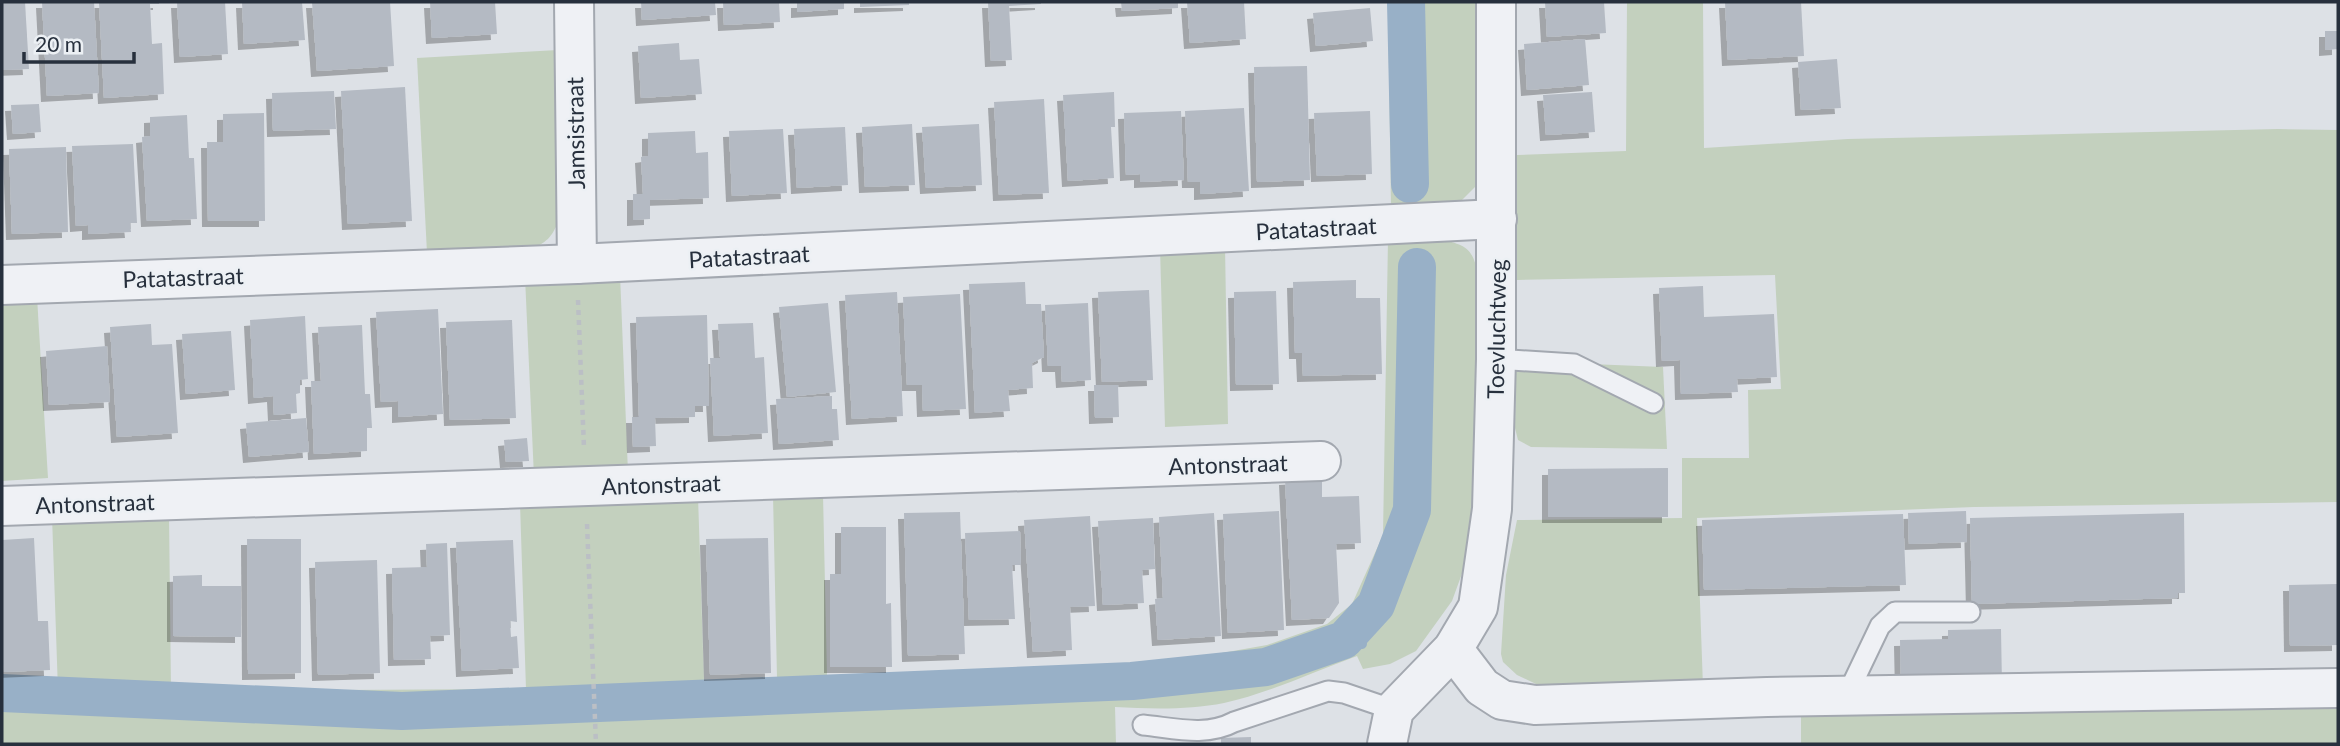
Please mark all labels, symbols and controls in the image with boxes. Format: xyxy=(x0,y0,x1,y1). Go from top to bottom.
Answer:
scale bar xyxy=(24,21,135,65)
text: 20 m xyxy=(35,31,82,56)
street label: Jamsistraat xyxy=(560,76,590,189)
street label: Patatastraat xyxy=(1255,211,1378,245)
street label: Patatastraat xyxy=(688,239,811,273)
street label: Toevluchtweg xyxy=(1481,259,1511,399)
street label: Patatastraat xyxy=(122,261,245,293)
street label: Antonstraat xyxy=(1168,448,1289,480)
street label: Antonstraat xyxy=(601,468,722,500)
street label: Antonstraat xyxy=(35,487,156,519)

